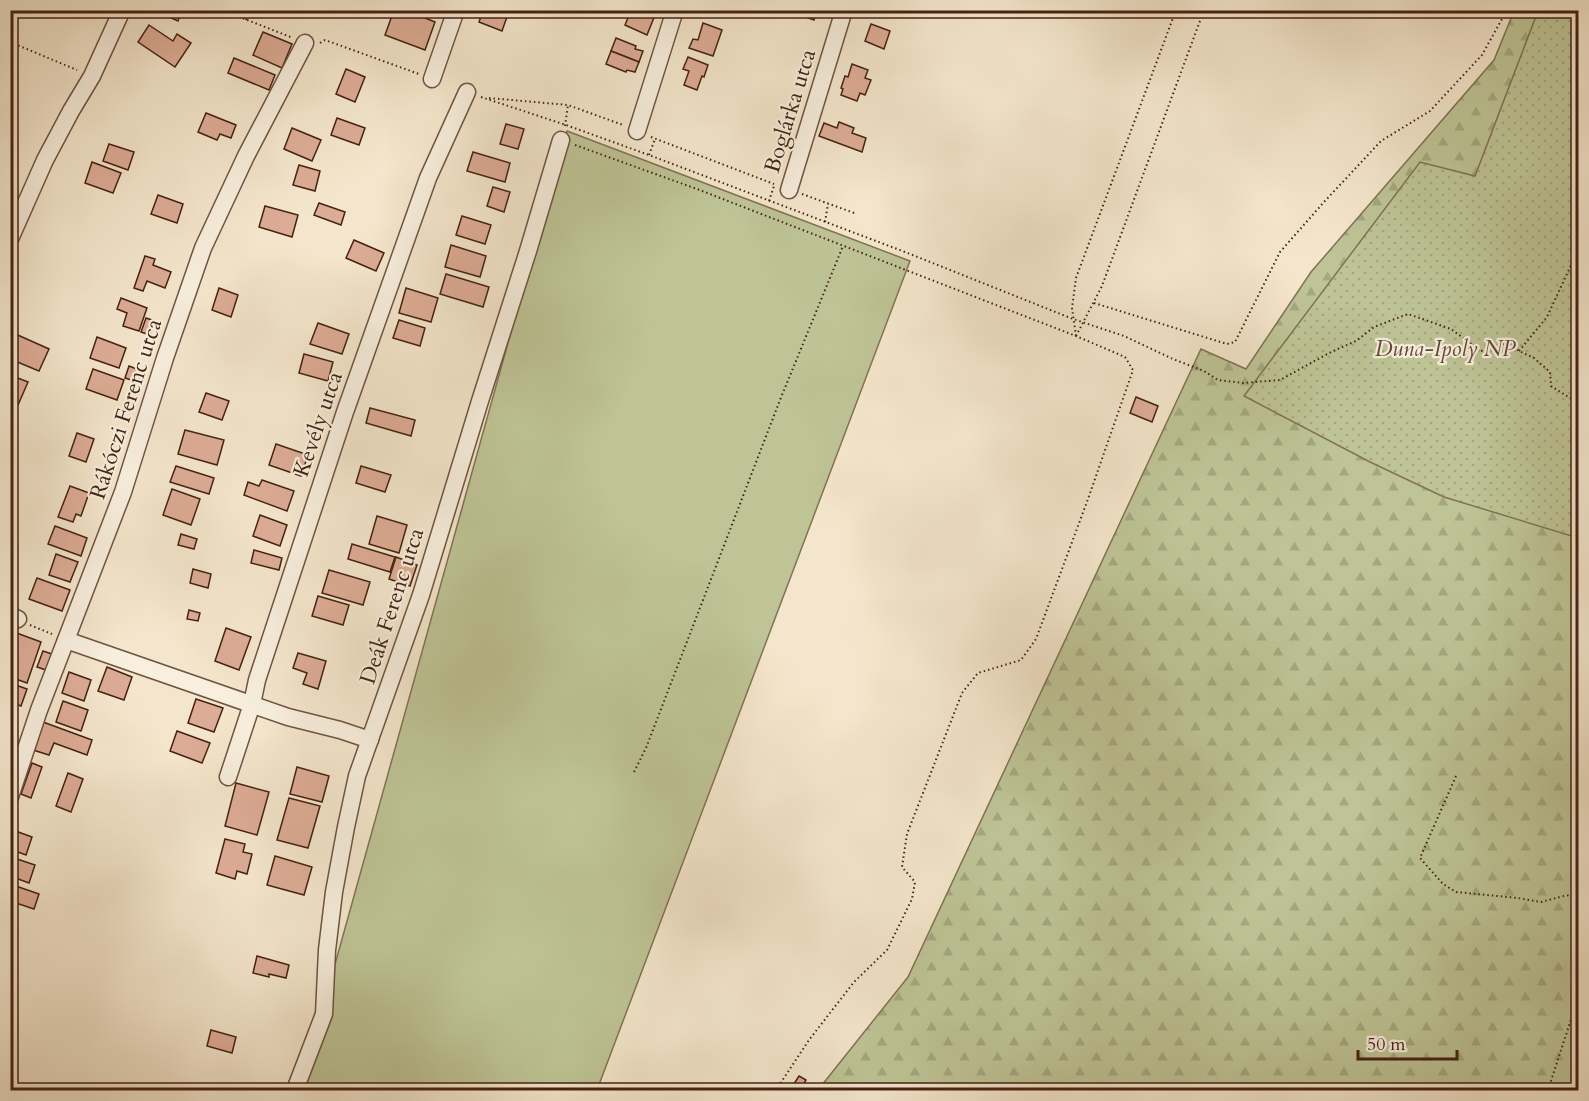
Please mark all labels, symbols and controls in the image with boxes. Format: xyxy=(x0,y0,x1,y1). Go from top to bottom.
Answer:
street label: Boglárka utca xyxy=(757,45,823,177)
street label: Rákóczi Ferenc utca xyxy=(83,315,169,503)
park label: Duna-Ipoly NP xyxy=(1375,334,1516,364)
street label: Kevély utca xyxy=(286,367,350,481)
street label: Deák Ferenc utca xyxy=(353,524,432,688)
scale bar xyxy=(1358,1023,1457,1061)
text: 50 m xyxy=(1367,1032,1406,1057)

